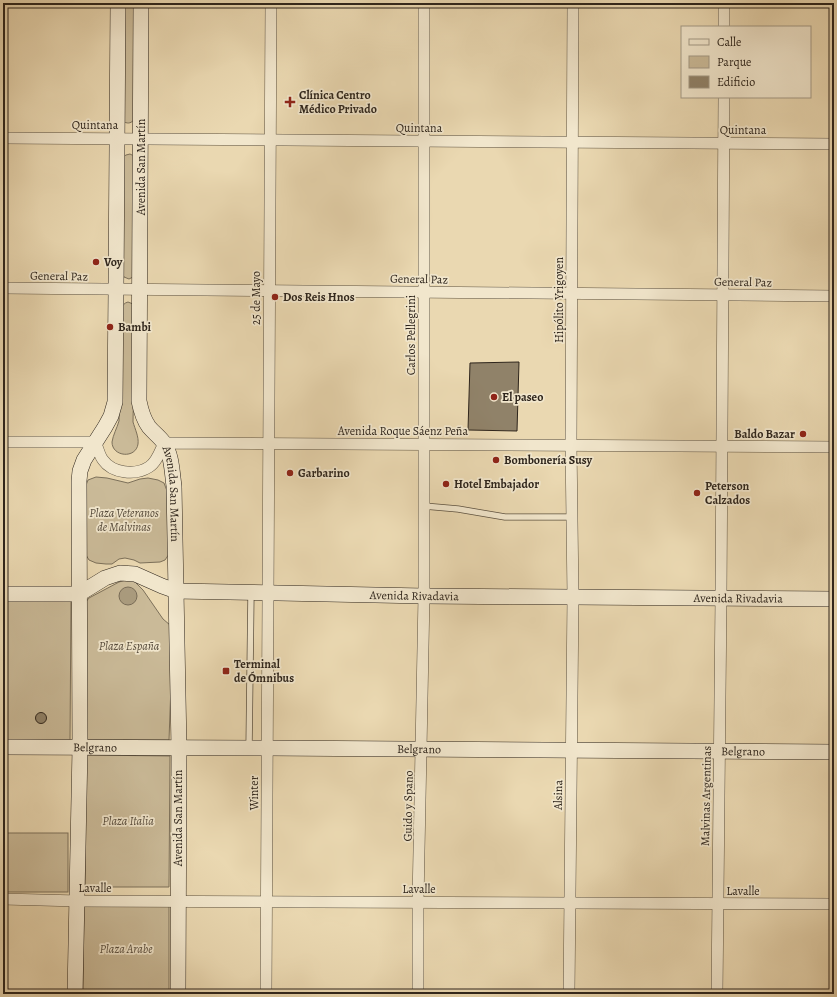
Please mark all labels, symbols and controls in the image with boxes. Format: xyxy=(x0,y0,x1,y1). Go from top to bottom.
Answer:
legend xyxy=(681,26,811,98)
text: Calle xyxy=(717,34,741,50)
text: Parque xyxy=(717,54,752,70)
text: Edificio xyxy=(717,74,755,90)
place label: Clínica Centro Médico Privado xyxy=(299,87,377,117)
marker: Clínica Centro Médico Privado xyxy=(284,96,296,108)
street label: Quintana xyxy=(72,117,119,133)
street label: Avenida San Martín xyxy=(133,118,149,216)
street label: Quintana xyxy=(396,120,443,136)
street label: Quintana xyxy=(720,122,767,138)
place label: Voy xyxy=(103,254,123,270)
marker: Voy xyxy=(91,257,101,267)
street label: Hipólito Yrigoyen xyxy=(551,257,567,343)
street label: General Paz xyxy=(30,267,88,285)
street label: General Paz xyxy=(390,270,448,288)
street label: 25 de Mayo xyxy=(248,271,264,325)
street label: General Paz xyxy=(714,273,772,291)
place label: Dos Reis Hnos xyxy=(283,289,355,305)
marker: Dos Reis Hnos xyxy=(270,292,280,302)
street label: Carlos Pellegrini xyxy=(403,295,419,375)
place label: Bambi xyxy=(118,319,152,335)
marker: Bambi xyxy=(105,322,115,332)
place label: El paseo xyxy=(502,389,543,405)
marker: El paseo xyxy=(489,392,499,402)
street label: Avenida Roque Sáenz Peña xyxy=(337,423,469,439)
place label: Baldo Bazar xyxy=(734,426,795,442)
marker: Baldo Bazar xyxy=(798,429,808,439)
street label: Avenida San Martín xyxy=(158,442,183,542)
place label: Bombonería Susy xyxy=(504,452,593,468)
marker: Bombonería Susy xyxy=(491,455,501,465)
place label: Garbarino xyxy=(298,465,350,481)
marker: Garbarino xyxy=(285,468,295,478)
place label: Hotel Embajador xyxy=(454,476,539,492)
place label: Peterson Calzados xyxy=(705,478,750,508)
marker: Hotel Embajador xyxy=(441,479,451,489)
marker: Peterson Calzados xyxy=(692,488,702,498)
park label: Plaza Veteranos de Malvinas xyxy=(89,505,159,535)
street label: Avenida Rivadavia xyxy=(368,587,459,604)
street label: Avenida Rivadavia xyxy=(692,590,783,607)
park label: Plaza España xyxy=(99,638,160,654)
place label: Terminal de Ómnibus xyxy=(234,656,294,686)
marker: Terminal de Ómnibus xyxy=(221,666,231,676)
street label: Belgrano xyxy=(73,739,117,755)
street label: Belgrano xyxy=(397,741,441,757)
street label: Belgrano xyxy=(721,743,765,760)
street label: Malvinas Argentinas xyxy=(697,746,715,846)
street label: Avenida San Martín xyxy=(170,769,186,867)
street label: Guido y Spano xyxy=(399,770,417,842)
street label: Winter xyxy=(246,775,262,811)
street label: Alsina xyxy=(550,779,566,811)
park label: Plaza Italia xyxy=(102,813,154,829)
street label: Lavalle xyxy=(78,880,112,896)
street label: Lavalle xyxy=(402,881,436,897)
street label: Lavalle xyxy=(726,883,760,899)
park label: Plaza Arabe xyxy=(100,941,153,957)

